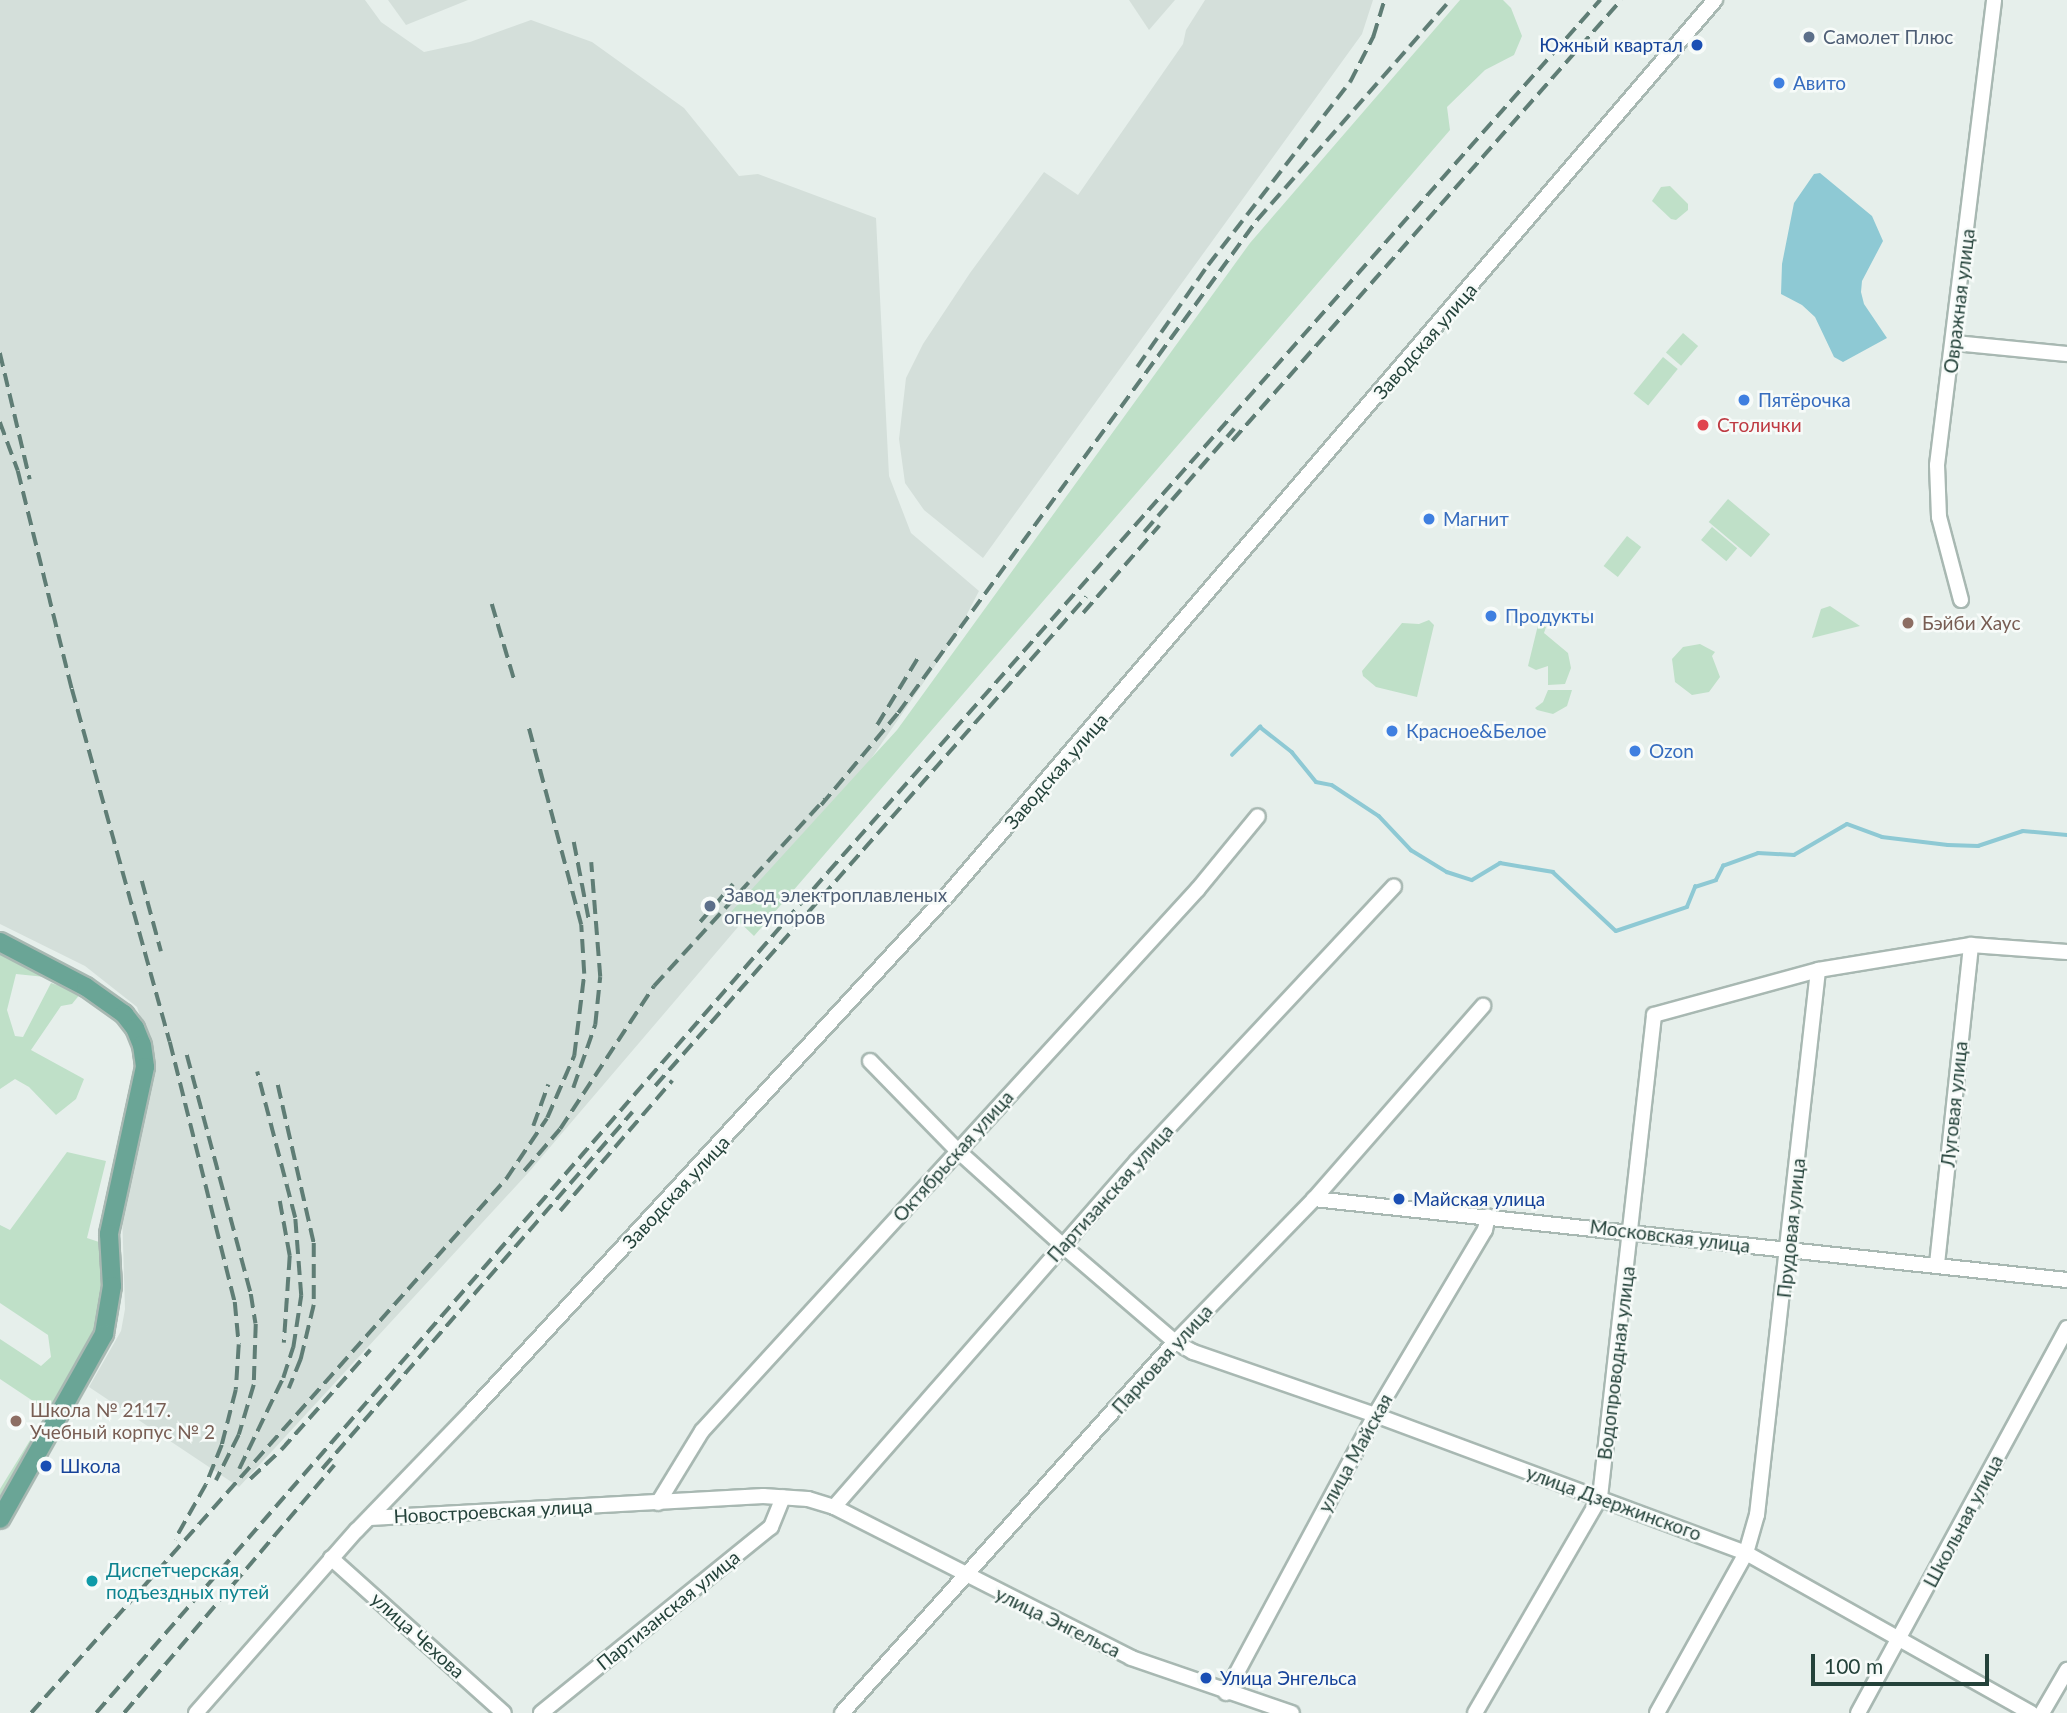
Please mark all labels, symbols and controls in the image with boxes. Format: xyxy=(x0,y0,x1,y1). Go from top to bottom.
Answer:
place label: Самолет Плюс xyxy=(1823,26,1953,48)
marker: Самолет Плюс xyxy=(1801,29,1817,45)
place label: Южный квартал xyxy=(1539,34,1683,56)
marker: Южный квартал xyxy=(1689,37,1705,53)
place label: Авито xyxy=(1793,72,1846,94)
marker: Авито xyxy=(1771,75,1787,91)
street label: Овражная улица xyxy=(1939,227,1979,375)
street label: Заводская улица xyxy=(1368,278,1482,404)
place label: Пятёрочка xyxy=(1758,389,1851,411)
marker: Пятёрочка xyxy=(1736,392,1752,408)
place label: Столички xyxy=(1717,414,1802,436)
marker: Столички xyxy=(1695,417,1711,433)
place label: Магнит xyxy=(1443,508,1509,530)
marker: Магнит xyxy=(1421,511,1437,527)
place label: Продукты xyxy=(1505,605,1594,627)
marker: Продукты xyxy=(1483,608,1499,624)
place label: Бэйби Хаус xyxy=(1922,612,2020,634)
marker: Бэйби Хаус xyxy=(1900,615,1916,631)
street label: Заводская улица xyxy=(999,708,1113,834)
place label: Красное&Белое xyxy=(1406,720,1546,742)
marker: Красное&Белое xyxy=(1384,723,1400,739)
place label: Ozon xyxy=(1649,740,1694,762)
marker: Ozon xyxy=(1627,743,1643,759)
place label: Завод электроплавленых огнеупоров xyxy=(724,884,947,928)
marker: Завод электроплавленых огнеупоров xyxy=(702,898,718,914)
street label: Луговая улица xyxy=(1936,1040,1972,1168)
street label: Октябрьская улица xyxy=(888,1086,1018,1226)
street label: Партизанская улица xyxy=(1042,1120,1178,1266)
street label: Заводская улица xyxy=(618,1131,734,1253)
street label: Прудовая улица xyxy=(1772,1157,1810,1299)
place label: Майская улица xyxy=(1413,1188,1545,1210)
marker: Майская улица xyxy=(1391,1191,1407,1207)
street label: Московская улица xyxy=(1589,1215,1751,1257)
street label: Водопроводная улица xyxy=(1593,1265,1639,1461)
street label: Парковая улица xyxy=(1107,1300,1217,1418)
street label: улица Майская xyxy=(1313,1390,1397,1516)
place label: Школа № 2117. Учебный корпус № 2 xyxy=(30,1399,215,1443)
marker: Школа № 2117. Учебный корпус № 2 xyxy=(8,1413,24,1429)
street label: Школьная улица xyxy=(1918,1451,2008,1591)
place label: Школа xyxy=(60,1455,121,1477)
marker: Школа xyxy=(38,1458,54,1474)
street label: улица Дзержинского xyxy=(1523,1461,1705,1545)
street label: Новостроевская улица xyxy=(393,1494,593,1528)
street label: Партизанская улица xyxy=(592,1545,744,1675)
place label: Диспетчерская подъездных путей xyxy=(106,1559,269,1603)
marker: Диспетчерская подъездных путей xyxy=(84,1573,100,1589)
street label: улица Энгельса xyxy=(992,1582,1124,1662)
street label: улица Чехова xyxy=(367,1587,469,1683)
scale bar xyxy=(1815,1640,1994,1684)
text: 100 m xyxy=(1824,1653,1883,1678)
place label: Улица Энгельса xyxy=(1220,1667,1357,1689)
marker: Улица Энгельса xyxy=(1198,1670,1214,1686)

